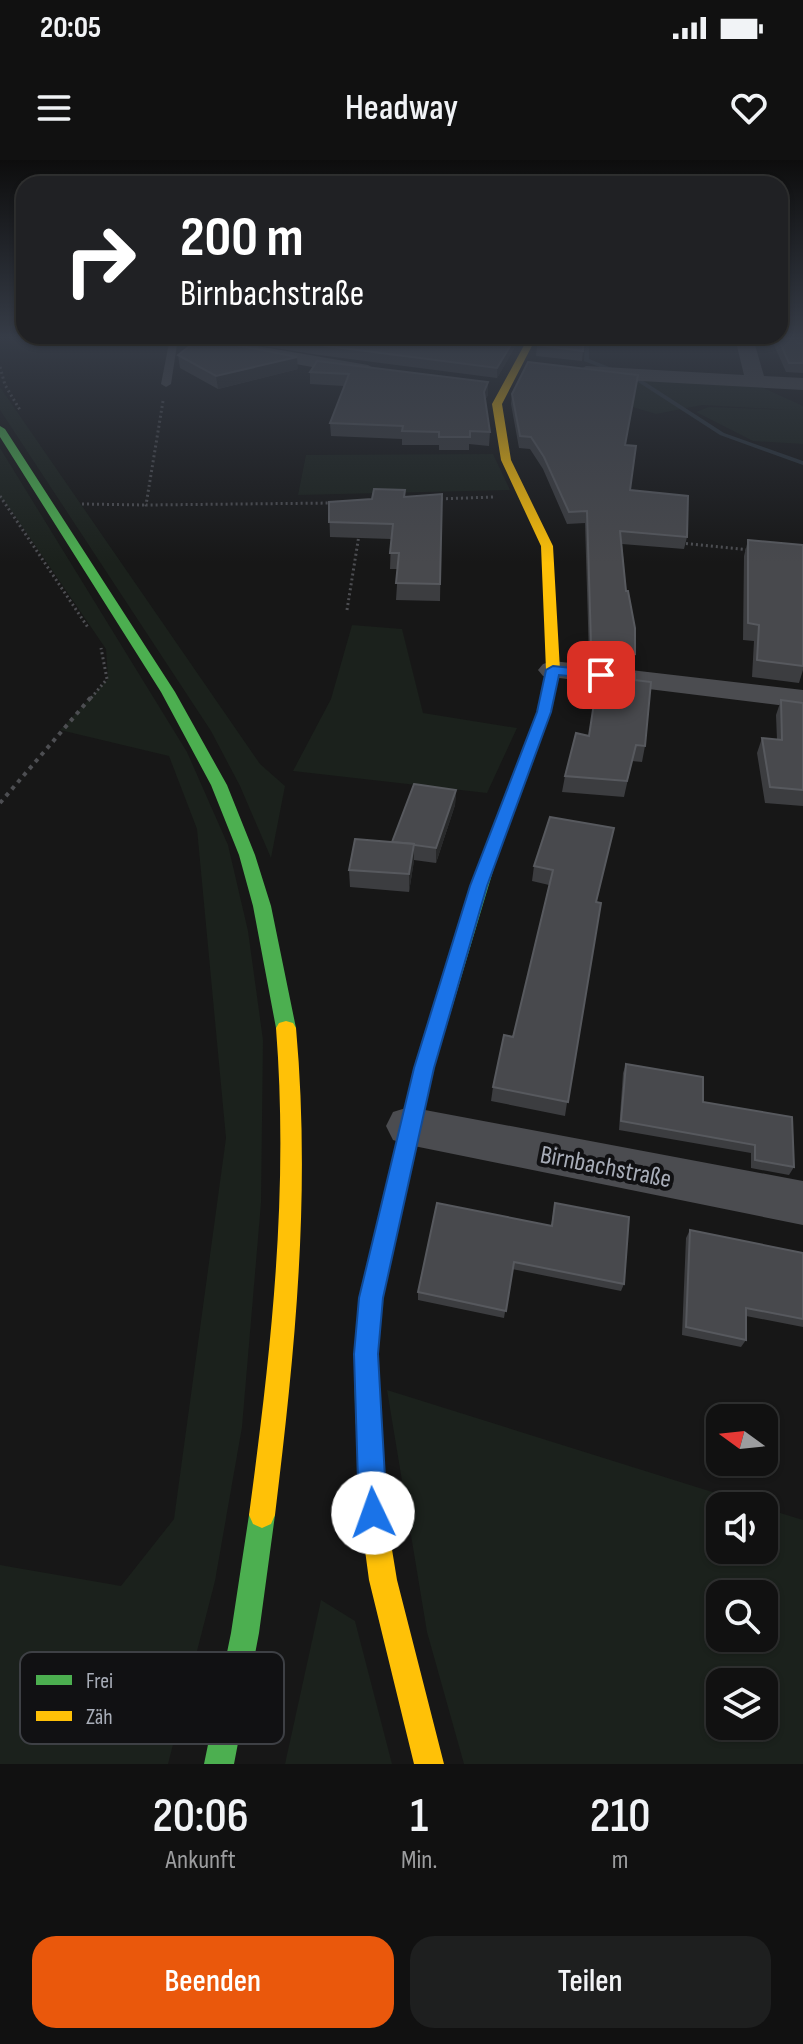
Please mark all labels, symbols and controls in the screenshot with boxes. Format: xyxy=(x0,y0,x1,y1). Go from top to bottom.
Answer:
text: 20:05 xyxy=(40,10,101,46)
icon: menu xyxy=(32,86,76,130)
icon: heart xyxy=(727,86,771,130)
text: Headway xyxy=(345,87,458,130)
text: 200 m xyxy=(180,205,304,272)
icon: right xyxy=(48,208,152,312)
text: Birnbachstraße xyxy=(180,273,364,316)
pin xyxy=(567,641,635,709)
icon: arrive xyxy=(579,653,623,697)
street label: Birnbachstraße xyxy=(537,1140,674,1195)
north arrow xyxy=(706,1404,778,1476)
map controls xyxy=(706,1404,778,1740)
position arrow xyxy=(331,1471,415,1555)
button: sound xyxy=(706,1492,778,1564)
button: search xyxy=(706,1580,778,1652)
legend xyxy=(20,1652,284,1744)
text: Frei xyxy=(86,1668,113,1695)
button: layers xyxy=(706,1668,778,1740)
text: Zäh xyxy=(86,1704,113,1731)
text: 20:06 xyxy=(152,1788,249,1845)
text: 1 xyxy=(410,1788,428,1845)
text: 210 xyxy=(590,1788,651,1845)
text: Ankunft xyxy=(165,1845,236,1876)
text: Min. xyxy=(401,1845,437,1876)
text: m xyxy=(612,1845,629,1876)
button: Beenden xyxy=(32,1936,394,2028)
button: Teilen xyxy=(410,1936,771,2028)

